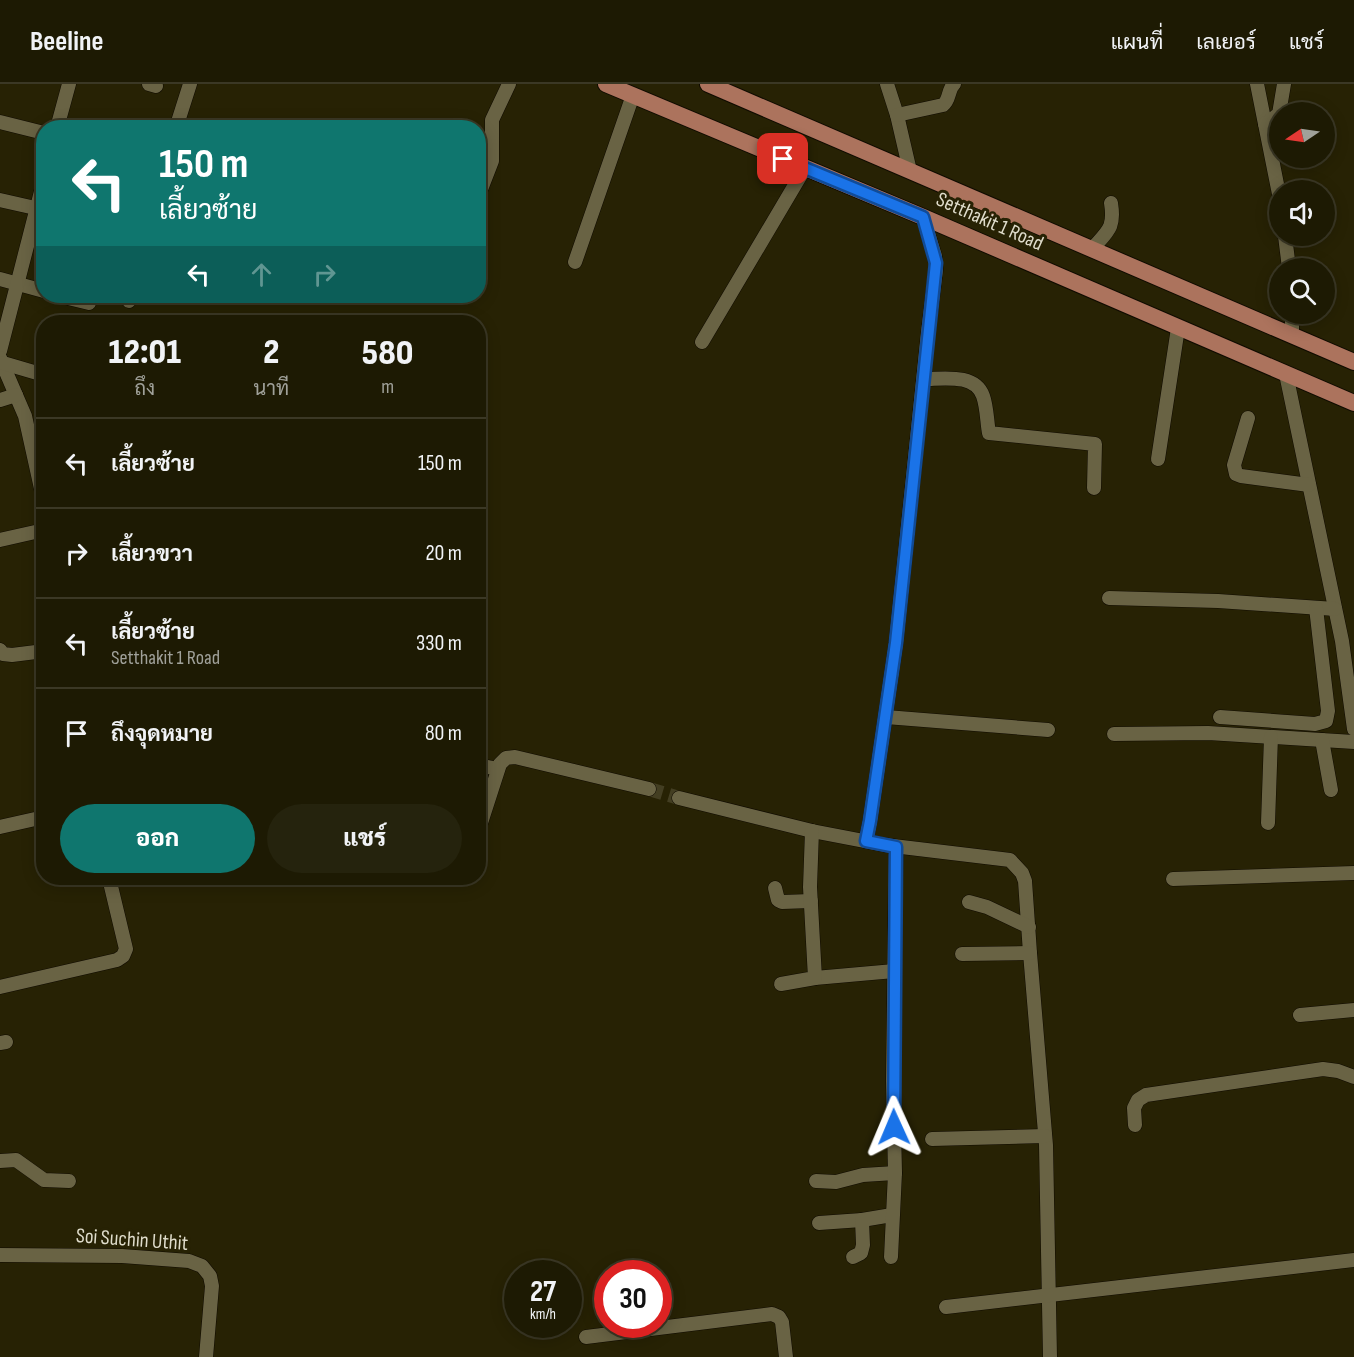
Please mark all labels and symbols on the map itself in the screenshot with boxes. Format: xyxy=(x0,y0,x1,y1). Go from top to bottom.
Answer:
north arrow xyxy=(1269,102,1335,168)
pin xyxy=(757,133,808,184)
street label: Setthakit 1 Road xyxy=(932,187,1047,256)
position arrow xyxy=(862,1095,926,1159)
street label: Soi Suchin Uthit xyxy=(75,1223,189,1256)
speed limit sign: 30 xyxy=(594,1260,672,1338)

